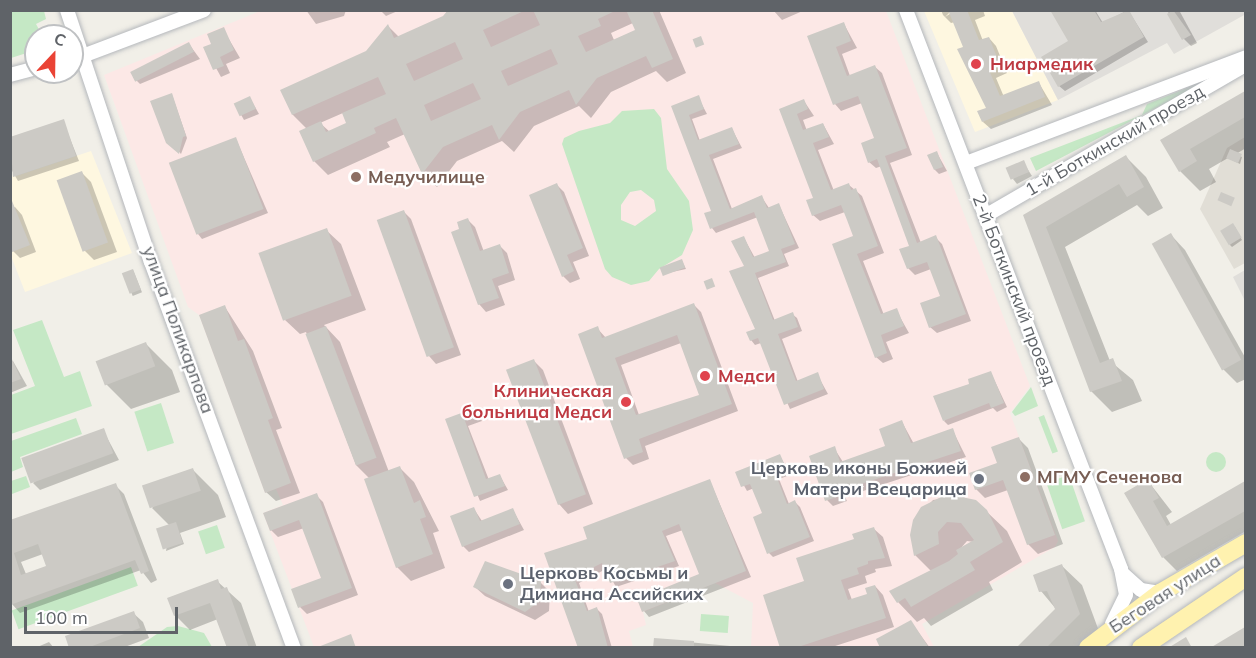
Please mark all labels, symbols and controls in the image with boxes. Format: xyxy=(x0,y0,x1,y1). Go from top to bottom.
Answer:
north arrow xyxy=(24,24,84,84)
text: С xyxy=(51,28,69,50)
place label: Ниармедик xyxy=(990,53,1093,75)
marker: Ниармедик xyxy=(967,55,985,73)
street label: 1-й Боткинский проезд xyxy=(1022,81,1208,201)
place label: Медучилище xyxy=(368,166,485,188)
marker: Медучилище xyxy=(349,170,363,184)
street label: 2-й Боткинский проезд xyxy=(968,191,1060,389)
street label: улица Поликарпова xyxy=(138,243,218,417)
place label: Медси xyxy=(718,365,776,387)
marker: Медси xyxy=(696,367,714,385)
place label: Клиническая больница Медси xyxy=(462,381,612,424)
marker: Клиническая больница Медси xyxy=(617,393,635,411)
place label: Церковь иконы Божией Матери Всецарица xyxy=(751,458,967,500)
place label: МГМУ Сеченова xyxy=(1037,466,1183,488)
marker: МГМУ Сеченова xyxy=(1018,470,1032,484)
marker: Церковь иконы Божией Матери Всецарица xyxy=(972,472,986,486)
street label: Беговая улица xyxy=(1105,550,1225,638)
place label: Церковь Косьмы и Димиана Ассийских xyxy=(520,563,703,606)
marker: Церковь Косьмы и Димиана Ассийских xyxy=(501,577,515,591)
scale bar xyxy=(27,595,182,633)
text: 100 m xyxy=(35,606,88,629)

